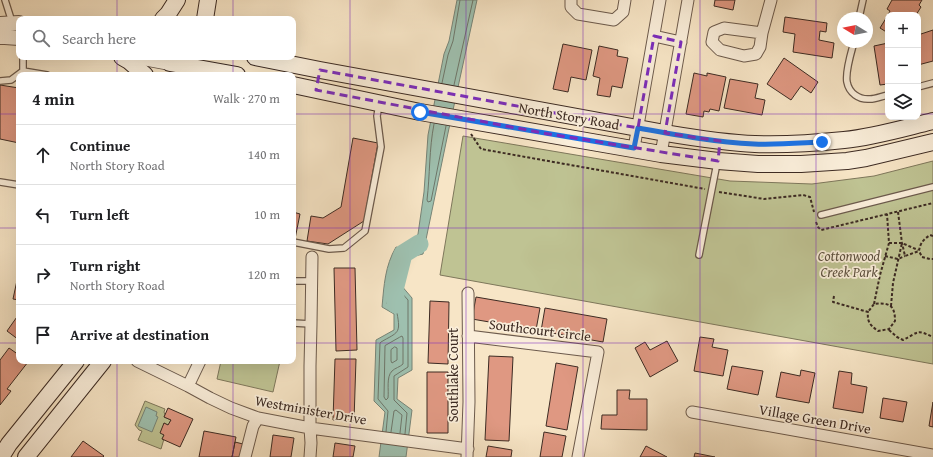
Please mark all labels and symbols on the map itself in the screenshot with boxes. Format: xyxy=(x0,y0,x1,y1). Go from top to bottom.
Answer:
north arrow xyxy=(837,12,873,48)
street label: North Story Road xyxy=(517,97,621,135)
route start xyxy=(411,103,429,121)
route end xyxy=(813,133,831,151)
park label: Cottonwood Creek Park xyxy=(818,246,881,282)
street label: Southcourt Circle xyxy=(488,314,593,346)
street label: Southlake Court xyxy=(443,328,463,422)
street label: Westminister Drive xyxy=(254,390,369,430)
street label: Village Green Drive xyxy=(757,399,873,439)

